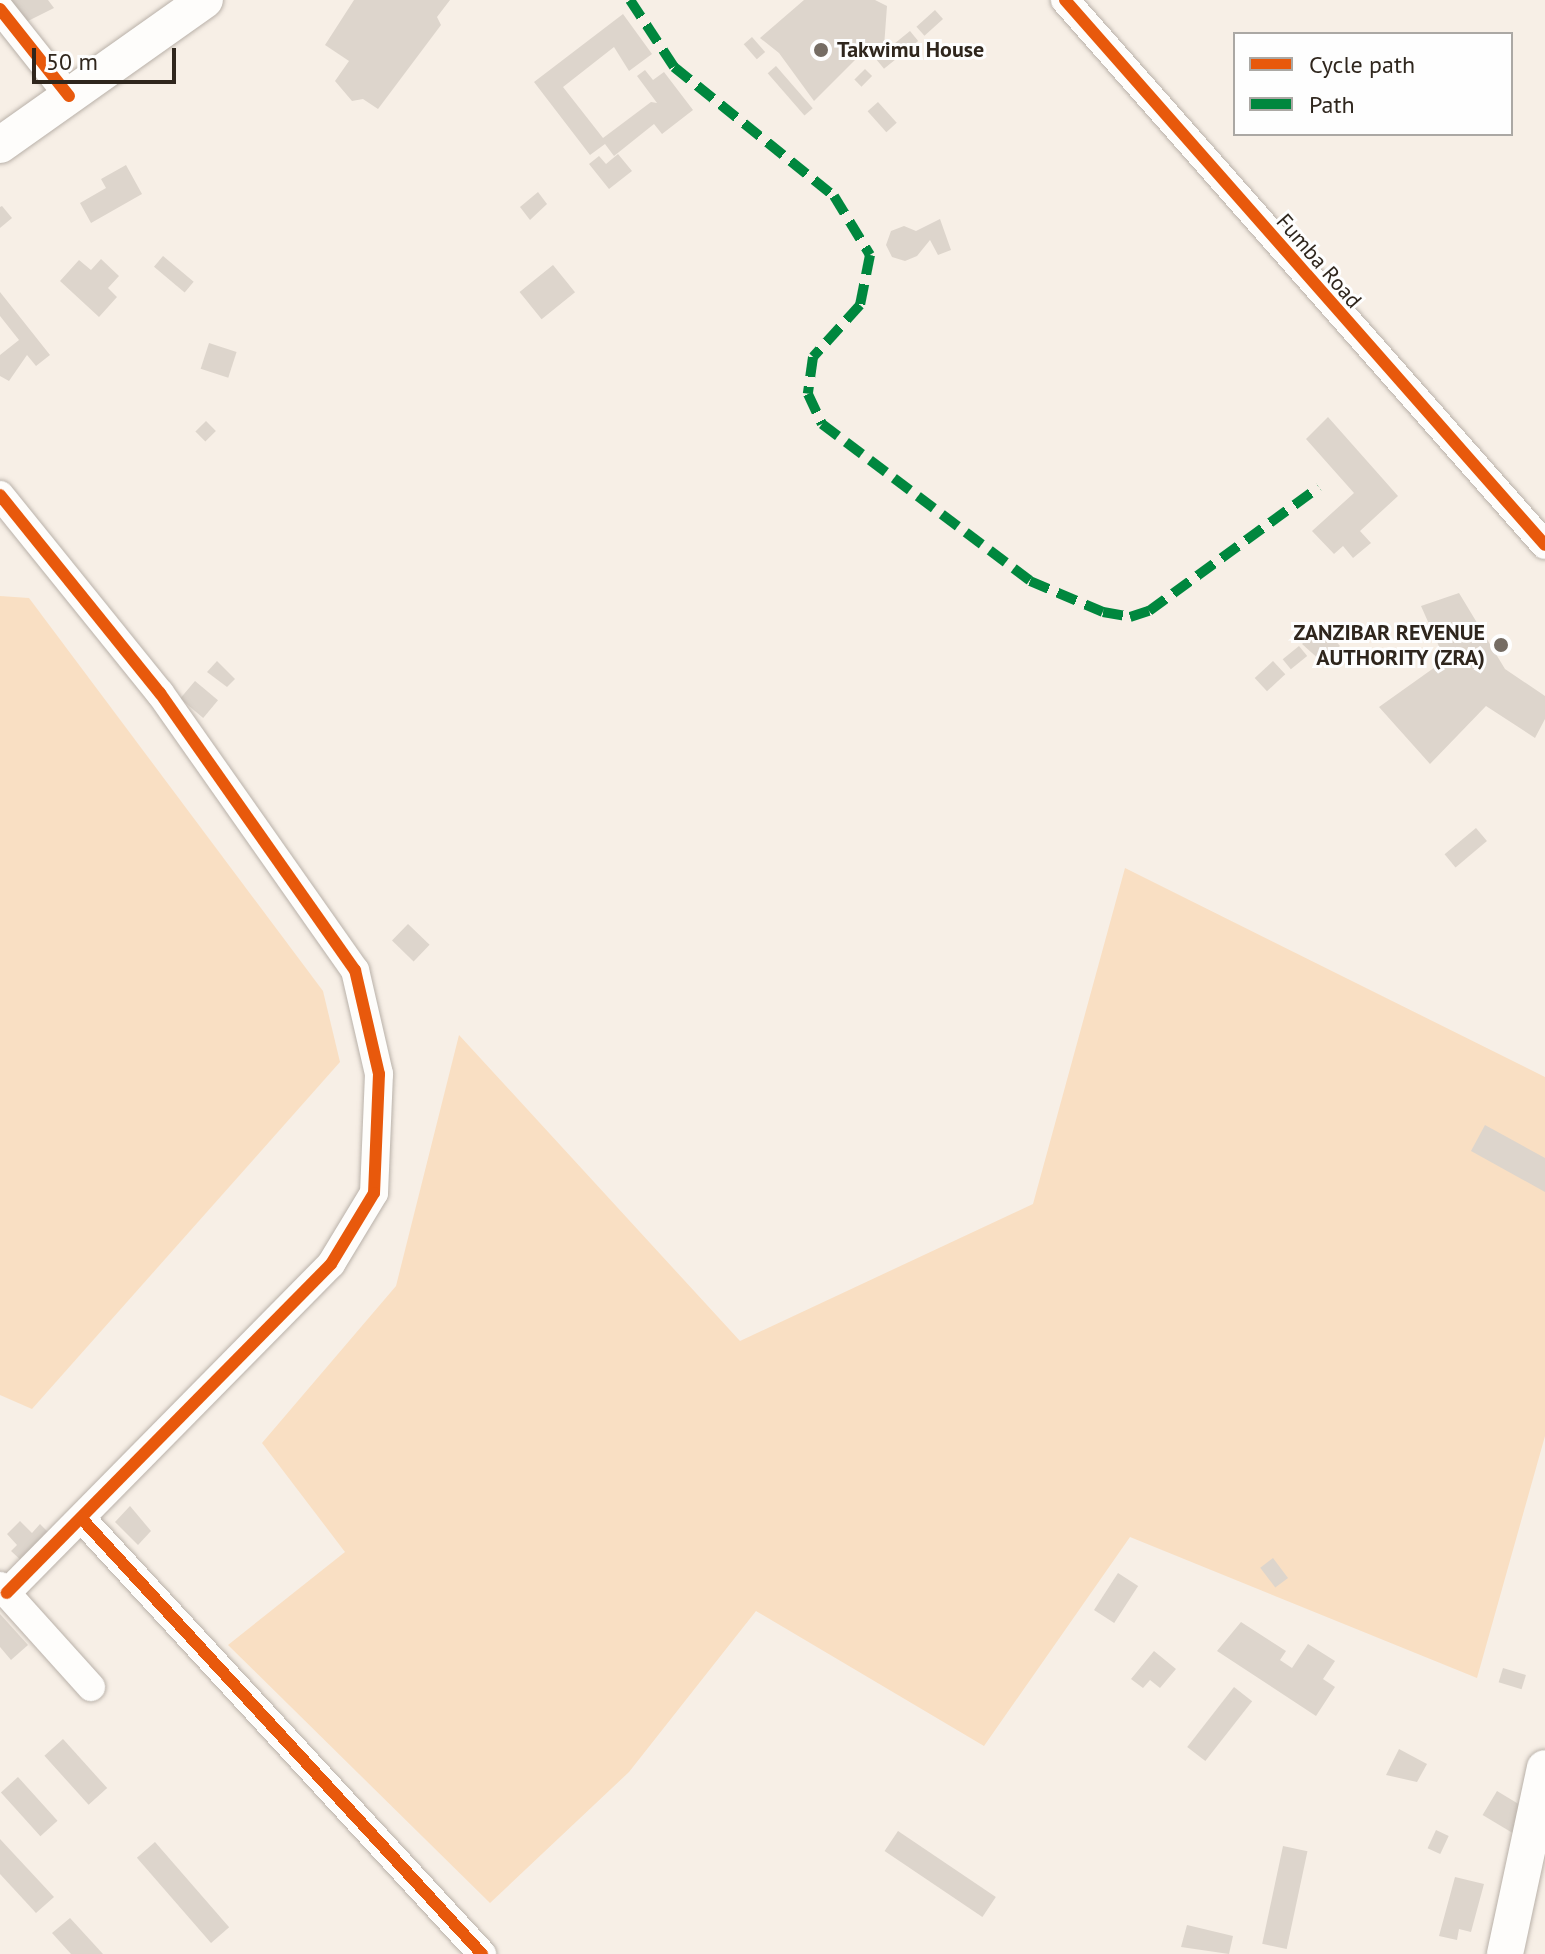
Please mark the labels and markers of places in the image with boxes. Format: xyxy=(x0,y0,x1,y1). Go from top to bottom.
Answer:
place label: Takwimu House xyxy=(837,37,984,63)
marker: Takwimu House xyxy=(812,41,830,59)
place label: ZANZIBAR REVENUE AUTHORITY (ZRA) xyxy=(1293,619,1485,670)
marker: ZANZIBAR REVENUE AUTHORITY (ZRA) xyxy=(1492,636,1510,654)

